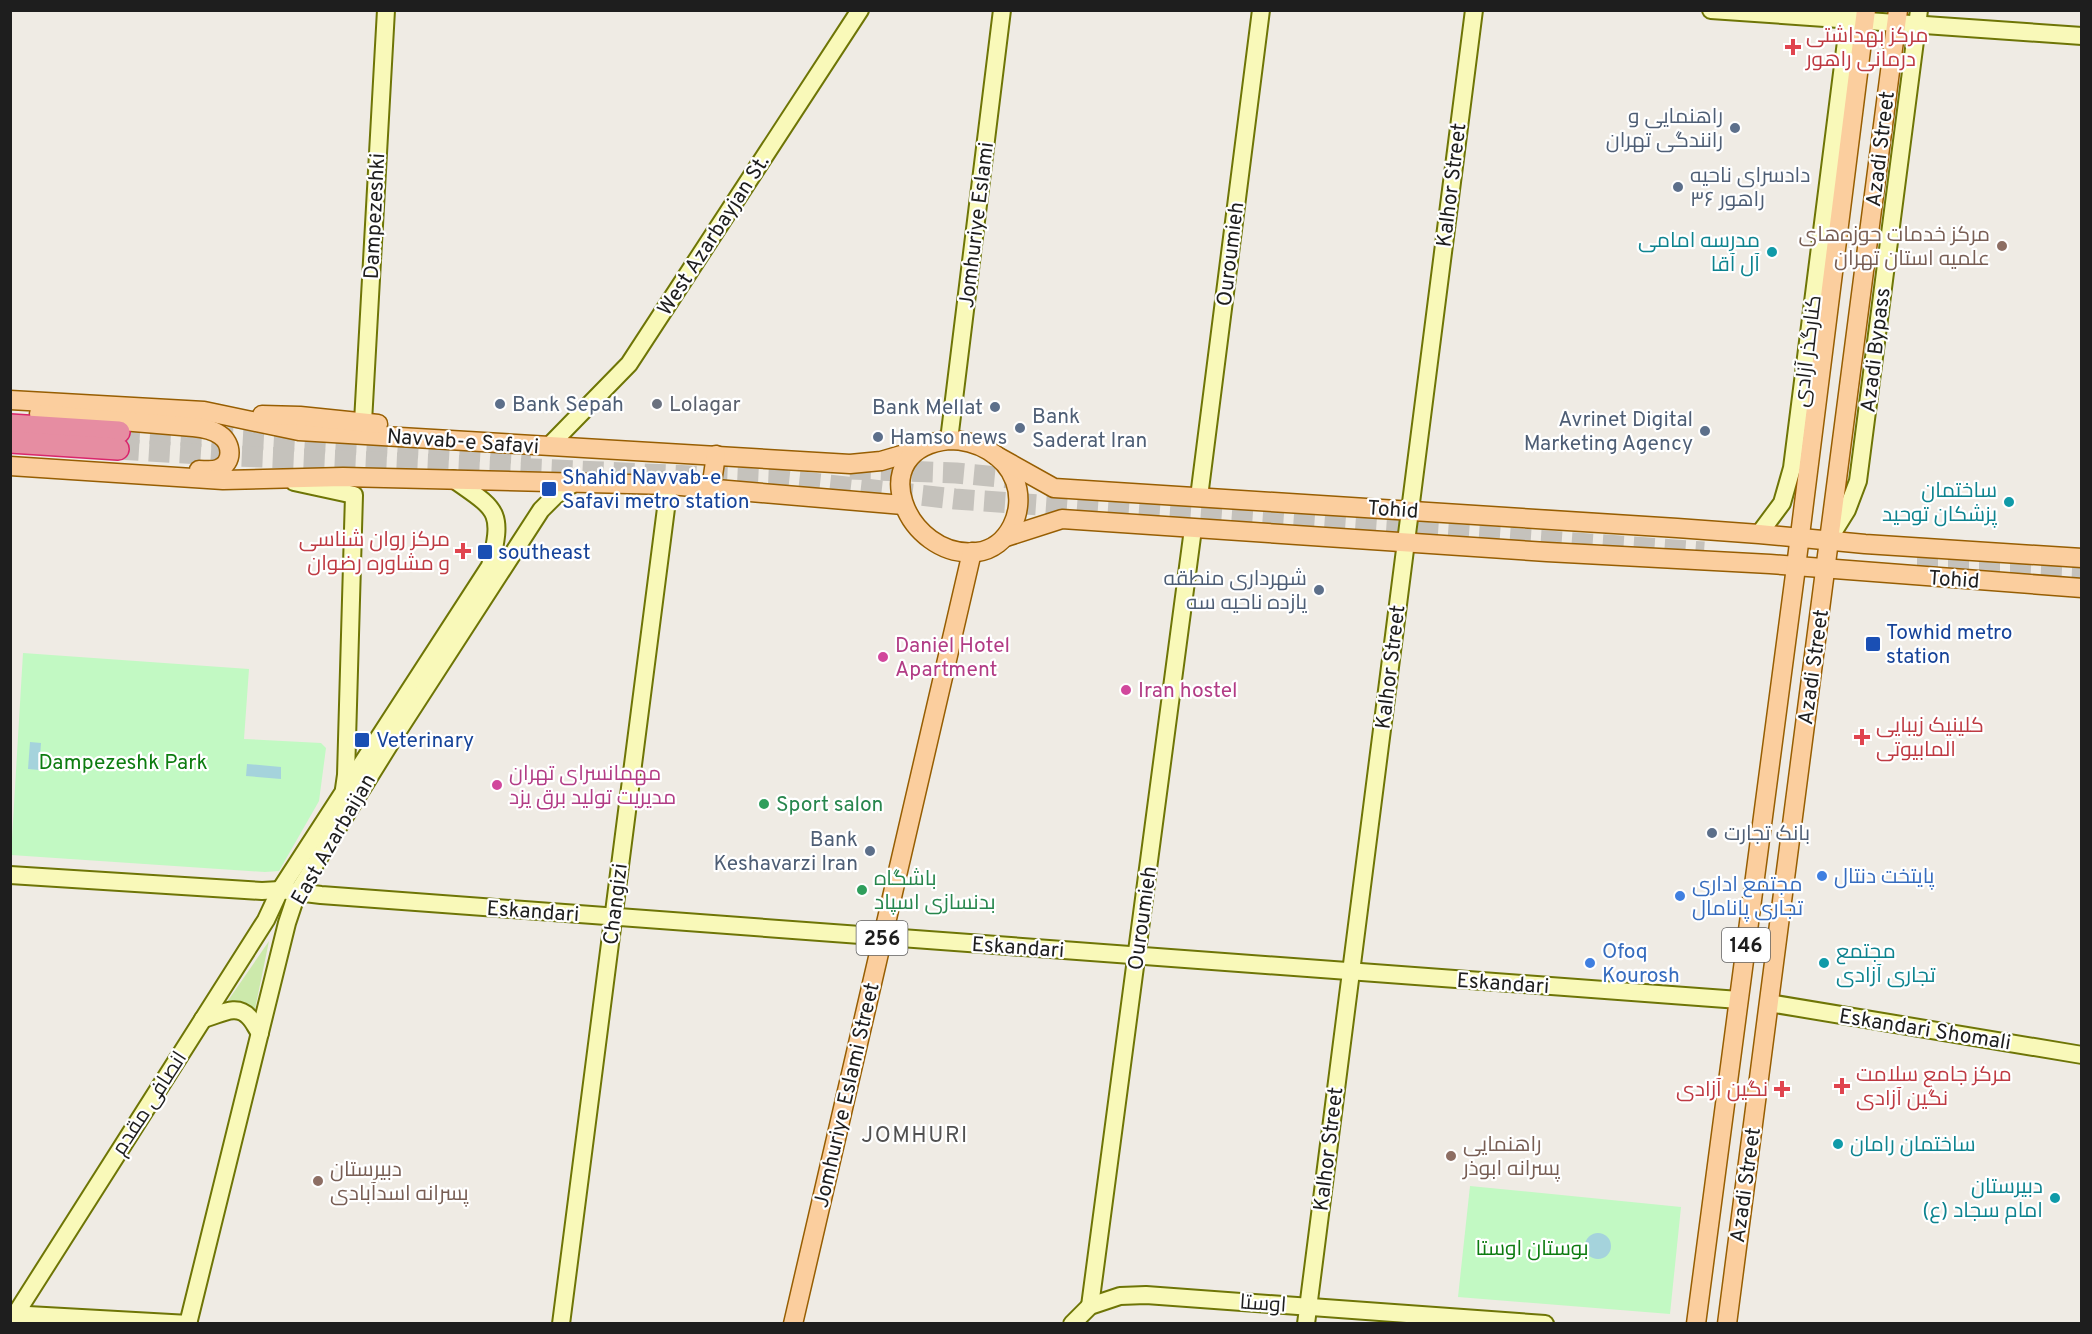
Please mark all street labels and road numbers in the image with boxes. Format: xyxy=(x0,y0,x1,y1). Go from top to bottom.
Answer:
street label: Azadi Street xyxy=(1861,90,1902,208)
street label: Kalhor Street xyxy=(1431,122,1473,249)
street label: Jomhuriye Eslami xyxy=(954,141,1001,310)
street label: West Azarbayjan St. xyxy=(652,150,776,321)
street label: Dampezeshki xyxy=(359,152,392,280)
street label: Ouroumieh xyxy=(1212,200,1251,308)
street label: Azadi Bypass xyxy=(1855,286,1898,414)
street label: کنارگذر آزادی xyxy=(1788,294,1829,409)
street label: Navvab-e Safavi xyxy=(386,424,540,461)
street label: Tohid xyxy=(1367,495,1419,526)
street label: Tohid xyxy=(1928,565,1980,596)
street label: Kalhor Street xyxy=(1370,604,1412,731)
street label: Azadi Street xyxy=(1793,608,1836,727)
street label: East Azarbaijan xyxy=(286,769,383,910)
street label: Changizi xyxy=(598,862,635,947)
street label: Ouroumieh xyxy=(1123,864,1164,972)
street label: Eskandari xyxy=(486,896,580,929)
road number: 256 xyxy=(856,921,908,955)
road number: 146 xyxy=(1722,928,1770,962)
street label: Eskandari xyxy=(971,932,1065,965)
street label: Eskandari xyxy=(1456,968,1550,1001)
street label: Jomhuriye Eslami Street xyxy=(808,980,886,1210)
street label: Eskandari Shomali xyxy=(1837,1004,2013,1057)
street label: انصافی مقدم xyxy=(107,1047,194,1161)
street label: Kalhor Street xyxy=(1308,1086,1350,1213)
street label: Azadi Street xyxy=(1725,1126,1768,1245)
street label: اوستا xyxy=(1239,1289,1287,1320)

